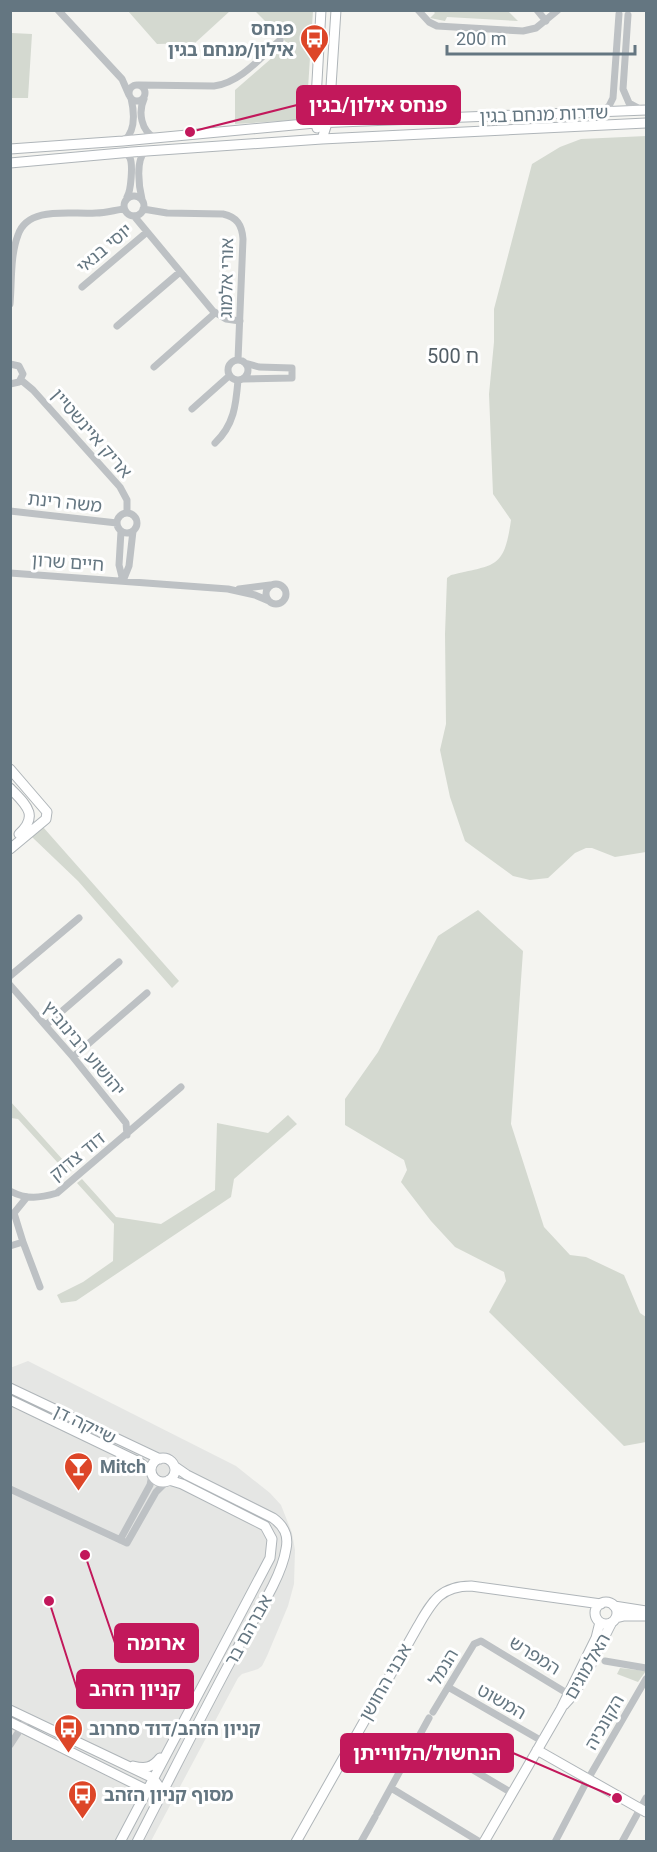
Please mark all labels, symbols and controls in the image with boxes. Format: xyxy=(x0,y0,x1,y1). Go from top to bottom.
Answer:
place label: פנחס אילון/מנחם בגין xyxy=(168,18,294,60)
scale bar xyxy=(447,18,634,56)
bus stop icon: פנחס אילון/מנחם בגין xyxy=(299,22,331,64)
text: 200 m xyxy=(456,28,507,49)
callout: פנחס אילון/בגין xyxy=(297,86,460,124)
text: פנחס אילון/בגין xyxy=(309,93,447,117)
street label: שדרות מנחם בגין xyxy=(479,101,609,127)
street label: יוסי בנאי xyxy=(72,219,136,277)
street label: אורי אלמוג xyxy=(215,238,237,318)
district label: ח 500 xyxy=(427,344,479,368)
street label: אריק איינשטיין xyxy=(48,384,136,482)
street label: משה רינת xyxy=(27,488,103,516)
street label: חיים שרון xyxy=(31,549,105,575)
street label: יהושוע רבינוביץ xyxy=(38,996,130,1100)
street label: דוד צדוק xyxy=(45,1127,109,1185)
street label: שייקה דן xyxy=(51,1400,119,1448)
bar icon: Mitch xyxy=(63,1450,95,1492)
place label: Mitch xyxy=(100,1456,146,1477)
street label: אברהם בר xyxy=(220,1591,276,1669)
callout: ארומה xyxy=(115,1624,198,1662)
street label: האלמוגים xyxy=(560,1629,614,1703)
text: ארומה xyxy=(127,1631,185,1655)
street label: המפרש xyxy=(506,1631,564,1679)
street label: אבני החושן xyxy=(354,1640,416,1724)
street label: הנמל xyxy=(424,1645,462,1689)
callout: קניון הזהב xyxy=(77,1670,193,1708)
text: קניון הזהב xyxy=(89,1677,181,1701)
street label: המשוט xyxy=(474,1679,530,1723)
street label: הקונכיה xyxy=(580,1691,628,1753)
bus stop icon: קניון הזהב/דוד סחרוב xyxy=(52,1712,84,1754)
place label: קניון הזהב/דוד סחרוב xyxy=(89,1718,261,1739)
callout: הנחשול/הלווייתן xyxy=(341,1734,513,1772)
text: הנחשול/הלווייתן xyxy=(353,1741,501,1765)
bus stop icon: מסוף קניון הזהב xyxy=(67,1778,99,1820)
place label: מסוף קניון הזהב xyxy=(104,1784,234,1805)

